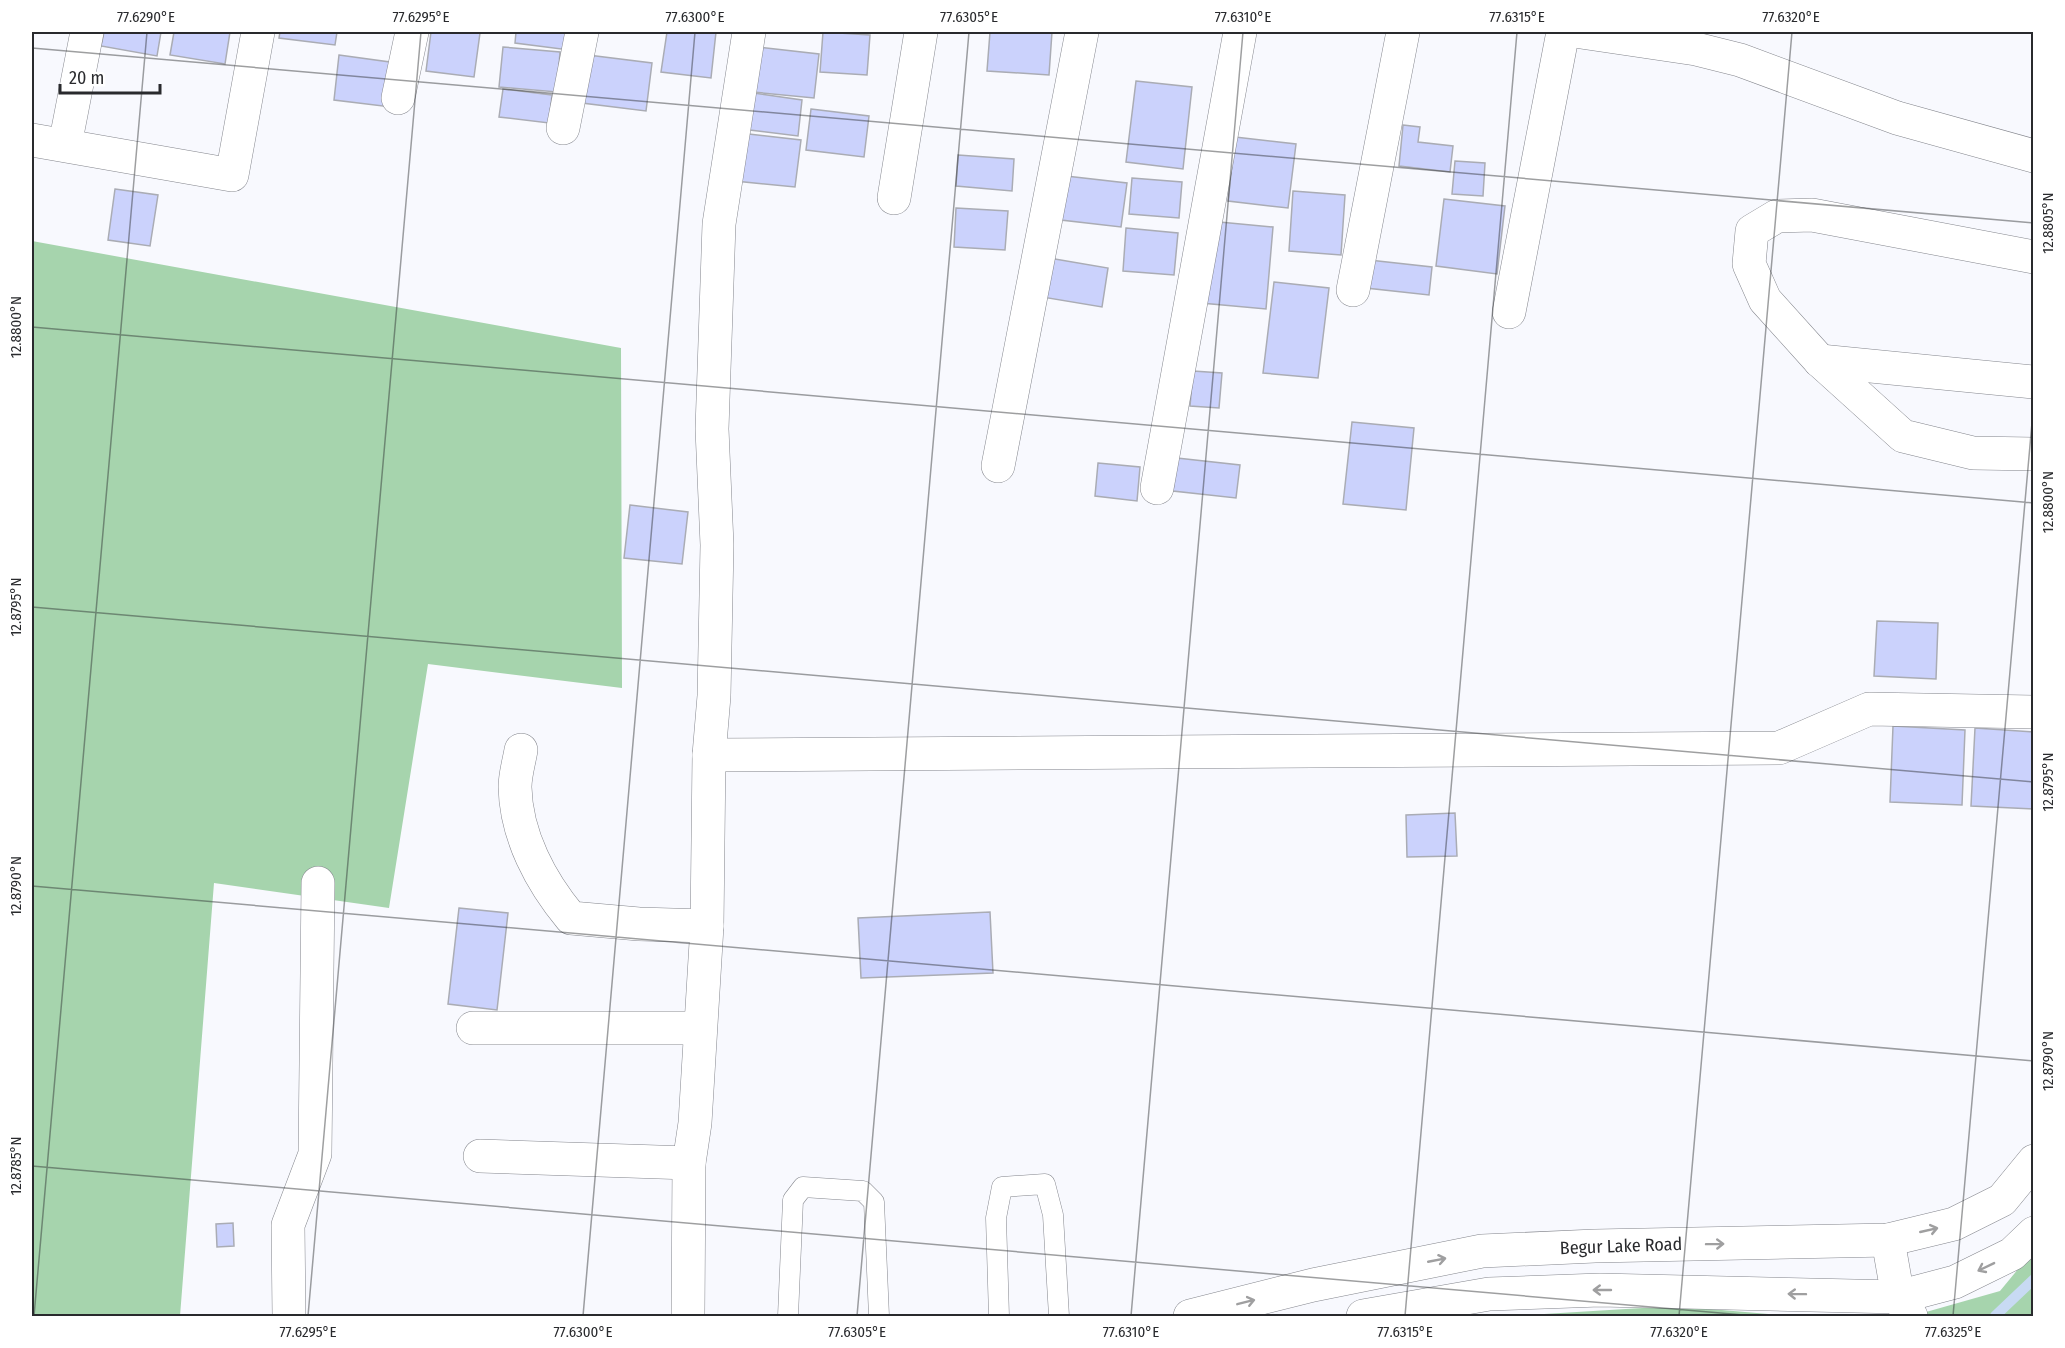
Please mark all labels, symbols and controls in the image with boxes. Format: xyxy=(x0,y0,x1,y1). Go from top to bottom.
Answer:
text: 77.6290°E xyxy=(117,8,175,26)
text: 77.6295°E xyxy=(392,8,450,26)
text: 77.6300°E xyxy=(665,8,725,26)
text: 77.6305°E xyxy=(940,8,998,26)
text: 77.6310°E xyxy=(1215,8,1271,26)
text: 77.6315°E xyxy=(1489,8,1545,26)
text: 77.6320°E xyxy=(1762,8,1820,26)
scale bar xyxy=(60,57,160,95)
text: 20 m xyxy=(69,67,104,89)
text: 12.8805°N xyxy=(2039,192,2057,254)
text: 12.8800°N xyxy=(7,296,25,358)
text: 12.8800°N xyxy=(2039,471,2057,533)
text: 12.8795°N xyxy=(7,578,25,636)
text: 12.8795°N xyxy=(2039,753,2057,811)
text: 12.8790°N xyxy=(7,856,25,916)
text: 12.8790°N xyxy=(2039,1031,2057,1091)
text: 12.8785°N xyxy=(7,1136,25,1196)
one-way arrow xyxy=(1919,1224,1939,1235)
street label: Begur Lake Road xyxy=(1560,1233,1682,1259)
one-way arrow xyxy=(1704,1238,1724,1249)
one-way arrow xyxy=(1426,1254,1446,1265)
one-way arrow xyxy=(1978,1261,1996,1273)
one-way arrow xyxy=(1592,1284,1612,1296)
one-way arrow xyxy=(1787,1288,1807,1300)
one-way arrow xyxy=(1236,1296,1255,1307)
text: 77.6295°E xyxy=(279,1323,337,1341)
text: 77.6300°E xyxy=(553,1323,613,1341)
text: 77.6305°E xyxy=(828,1323,886,1341)
text: 77.6310°E xyxy=(1103,1323,1159,1341)
text: 77.6315°E xyxy=(1377,1323,1433,1341)
text: 77.6320°E xyxy=(1650,1323,1708,1341)
text: 77.6325°E xyxy=(1925,1323,1981,1341)

